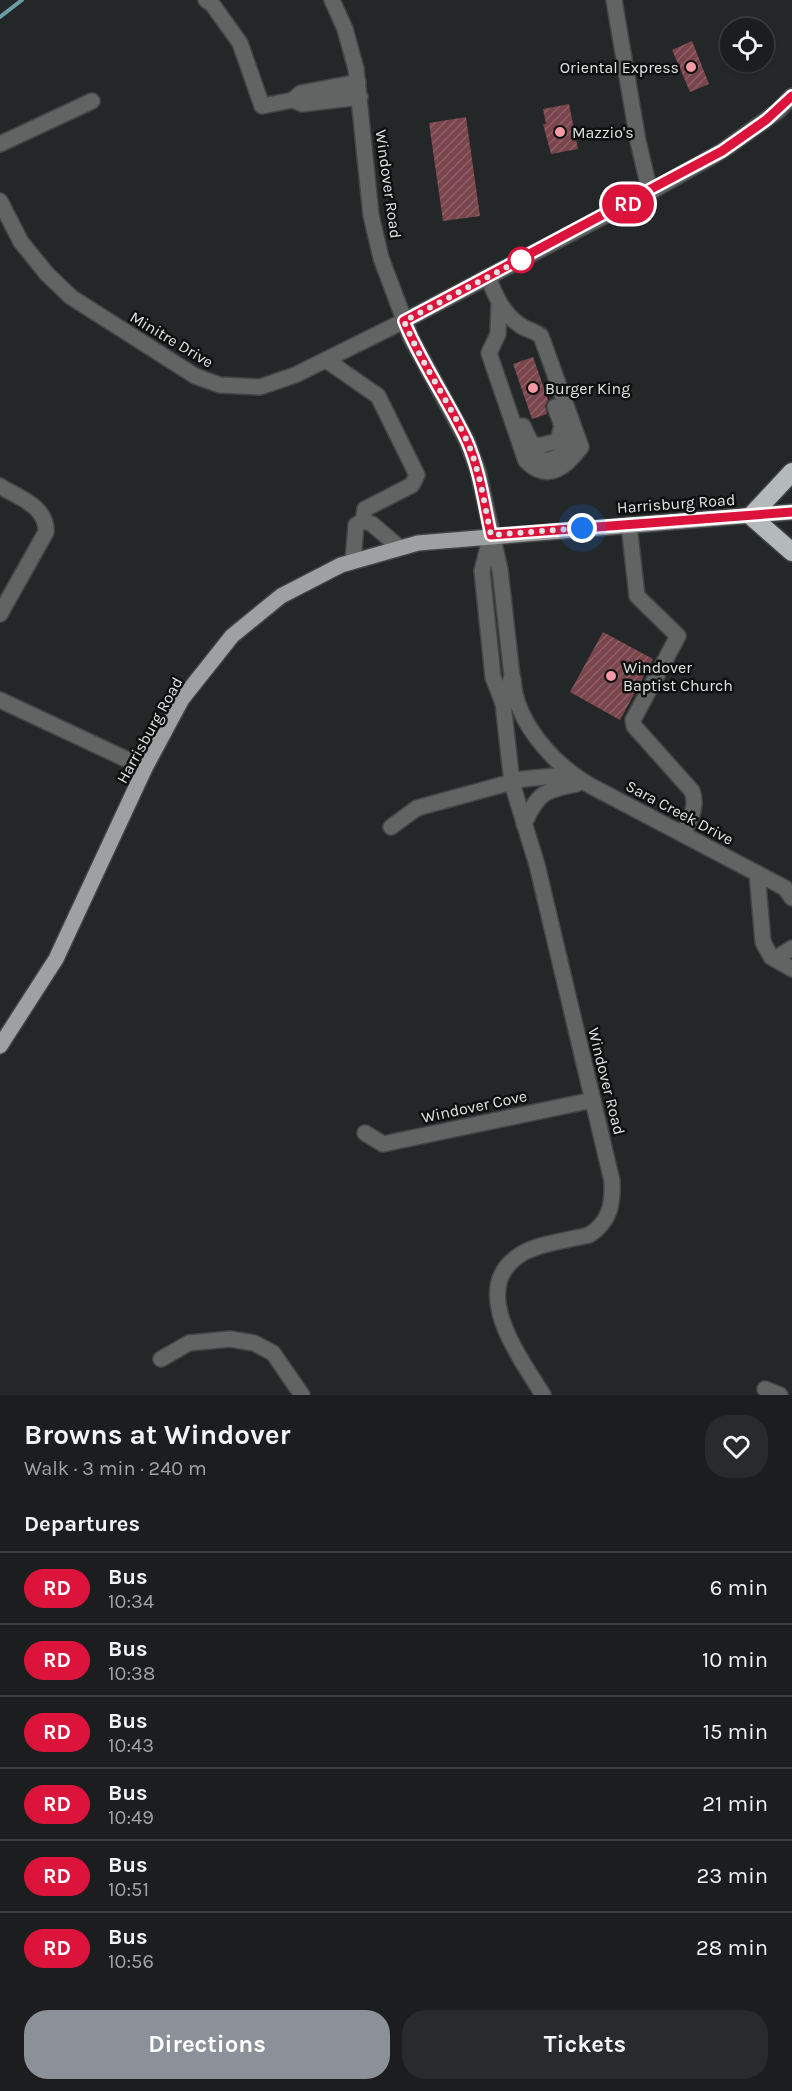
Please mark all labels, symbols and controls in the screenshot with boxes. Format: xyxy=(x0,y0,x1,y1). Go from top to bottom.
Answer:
map controls xyxy=(720,18,774,72)
button: locate xyxy=(720,18,774,72)
place label: Oriental Express xyxy=(560,58,679,77)
marker: Oriental Express xyxy=(684,60,698,74)
place label: Mazzio's xyxy=(572,123,634,142)
marker: Mazzio's xyxy=(553,125,567,139)
street label: Windover Road xyxy=(371,128,406,240)
line badge: RD xyxy=(601,184,655,224)
text: RD xyxy=(614,192,642,216)
unlabelled marker xyxy=(508,247,534,273)
street label: Minitre Drive xyxy=(127,307,217,372)
place label: Burger King xyxy=(545,379,630,398)
marker: Burger King xyxy=(526,381,540,395)
street label: Harrisburg Road xyxy=(616,490,736,517)
your location xyxy=(567,513,597,543)
place label: Windover Baptist Church xyxy=(623,658,733,695)
marker: Windover Baptist Church xyxy=(604,669,618,683)
street label: Harrisburg Road xyxy=(112,674,186,787)
street label: Sara Creek Drive xyxy=(623,776,737,849)
street label: Windover Road xyxy=(584,1026,629,1137)
street label: Windover Cove xyxy=(419,1086,529,1127)
button: heart xyxy=(705,1415,768,1478)
text: Browns at Windover xyxy=(24,1418,291,1451)
text: Walk · 3 min · 240 m xyxy=(24,1457,207,1480)
text: Departures xyxy=(24,1511,140,1537)
text: Bus xyxy=(108,1564,148,1590)
text: 6 min xyxy=(710,1575,768,1601)
text: RD xyxy=(43,1576,71,1600)
text: 10:34 xyxy=(108,1590,154,1613)
text: Bus xyxy=(108,1636,148,1662)
text: 10 min xyxy=(702,1647,768,1673)
text: RD xyxy=(43,1648,71,1672)
text: 10:38 xyxy=(108,1662,155,1685)
text: Bus xyxy=(108,1708,148,1734)
text: 15 min xyxy=(703,1719,768,1745)
text: RD xyxy=(43,1720,71,1744)
text: 10:43 xyxy=(108,1734,154,1757)
text: Bus xyxy=(108,1780,148,1806)
text: 21 min xyxy=(702,1791,768,1817)
text: RD xyxy=(43,1792,71,1816)
text: 10:49 xyxy=(108,1806,154,1829)
text: Bus xyxy=(108,1852,148,1878)
text: 23 min xyxy=(697,1863,768,1889)
text: RD xyxy=(43,1864,71,1888)
text: 10:51 xyxy=(108,1878,149,1901)
text: Bus xyxy=(108,1924,148,1950)
text: 28 min xyxy=(696,1935,768,1961)
text: RD xyxy=(43,1936,71,1960)
text: 10:56 xyxy=(108,1950,154,1973)
button: Directions xyxy=(24,2010,390,2079)
button: Tickets xyxy=(402,2010,768,2079)

